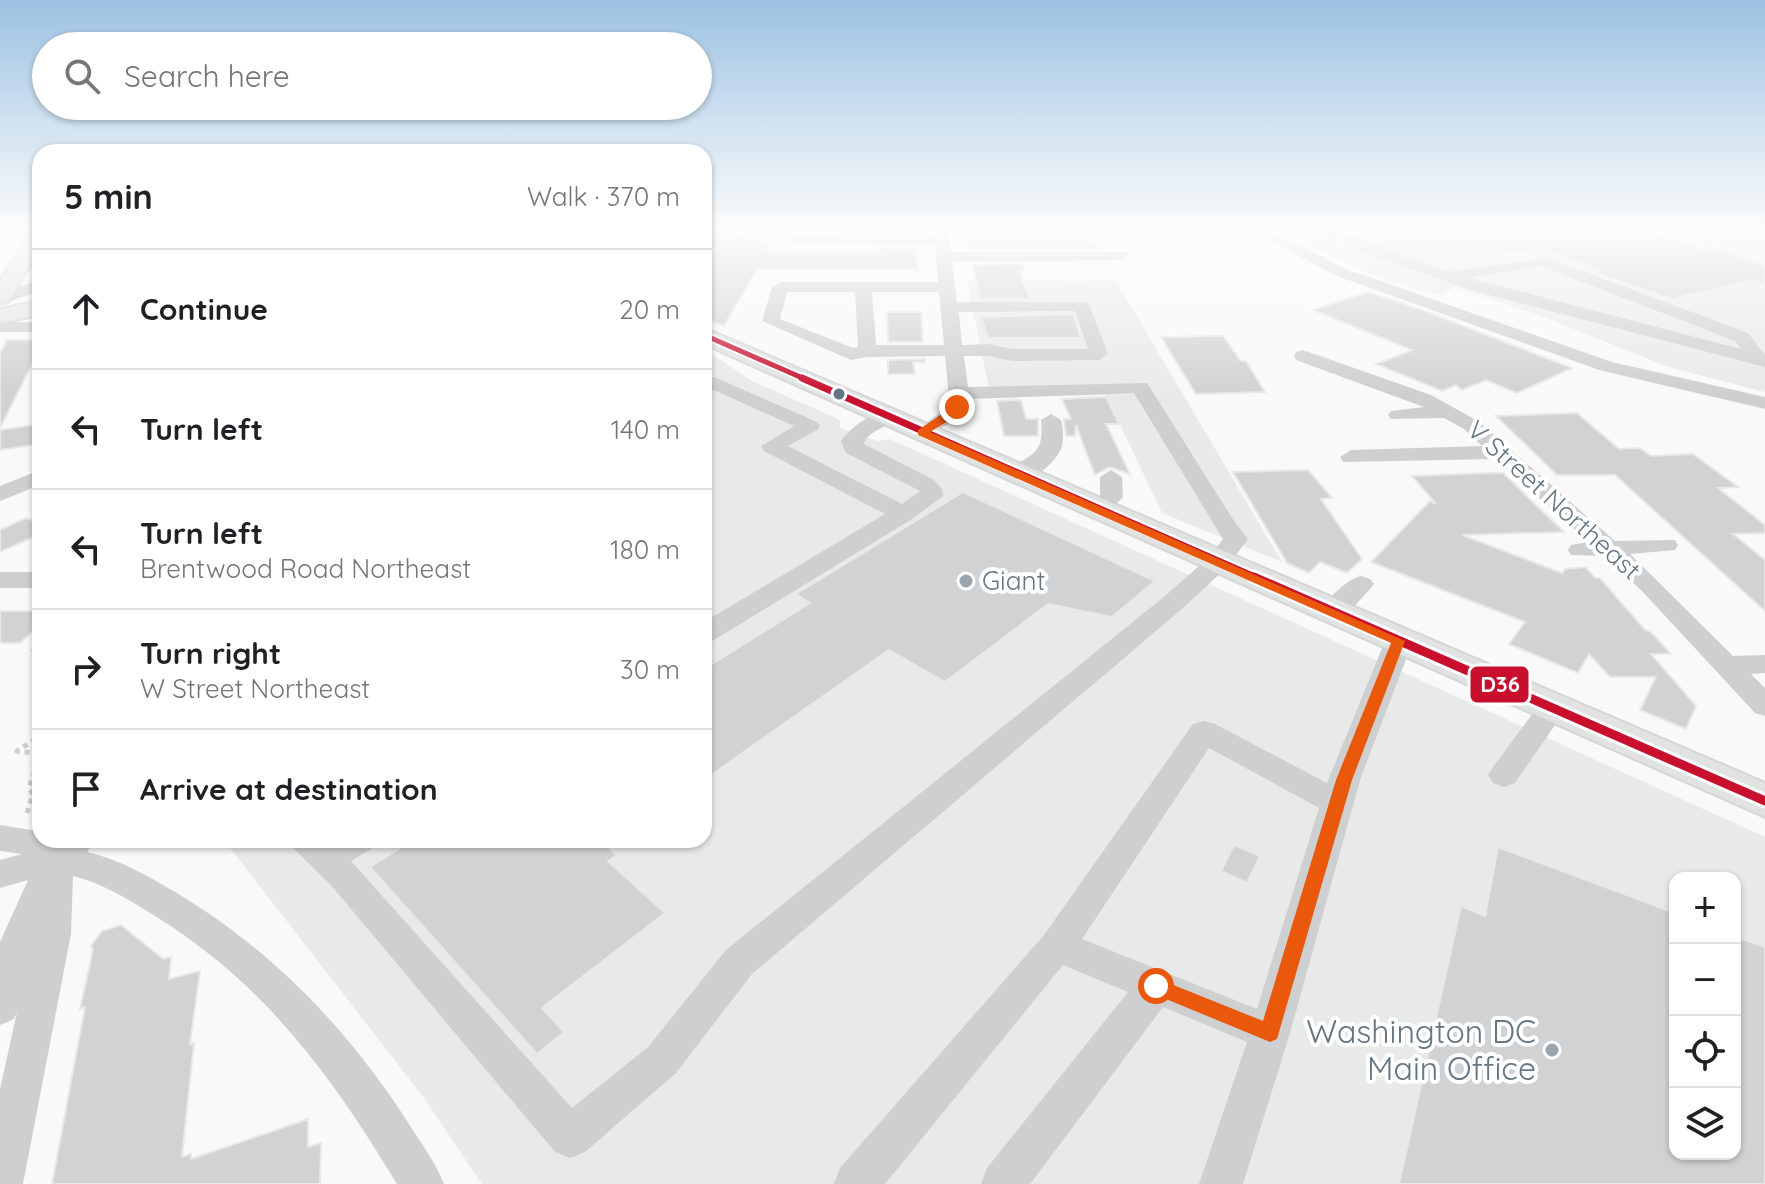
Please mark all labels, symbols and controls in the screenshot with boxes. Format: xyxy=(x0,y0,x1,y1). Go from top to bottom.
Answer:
search box xyxy=(32,32,712,120)
icon: search xyxy=(60,54,104,98)
text: Search here xyxy=(124,57,290,95)
text: 5 min xyxy=(64,175,153,218)
text: Walk · 370 m xyxy=(527,180,680,213)
icon: ahead xyxy=(64,287,108,331)
text: Continue xyxy=(140,290,268,328)
text: 20 m xyxy=(619,293,680,326)
unlabelled marker xyxy=(831,386,847,402)
route end xyxy=(939,389,975,425)
icon: left xyxy=(64,407,108,451)
text: Turn left xyxy=(140,410,263,448)
text: 140 m xyxy=(611,413,680,446)
street label: V Street Northeast xyxy=(1461,413,1648,586)
text: Turn left xyxy=(140,514,263,552)
icon: left xyxy=(64,527,108,571)
text: 180 m xyxy=(610,533,680,566)
text: Brentwood Road Northeast xyxy=(140,552,471,585)
place label: Giant xyxy=(982,564,1045,597)
marker: Giant xyxy=(957,572,975,590)
text: Turn right xyxy=(140,634,281,672)
icon: right xyxy=(64,647,108,691)
text: 30 m xyxy=(620,653,680,686)
line badge: D36 xyxy=(1469,665,1530,704)
text: D36 xyxy=(1480,670,1520,698)
text: W Street Northeast xyxy=(140,672,370,705)
icon: arrive xyxy=(64,767,108,811)
text: Arrive at destination xyxy=(140,770,438,808)
map controls xyxy=(1669,872,1741,1160)
button: + xyxy=(1669,872,1741,944)
button: − xyxy=(1669,944,1741,1016)
route start xyxy=(1138,968,1174,1004)
place label: Washington DC Main Office xyxy=(1306,1011,1536,1088)
button: locate xyxy=(1669,1016,1741,1088)
marker: Washington DC Main Office xyxy=(1543,1041,1561,1059)
button: layers xyxy=(1669,1088,1741,1160)

